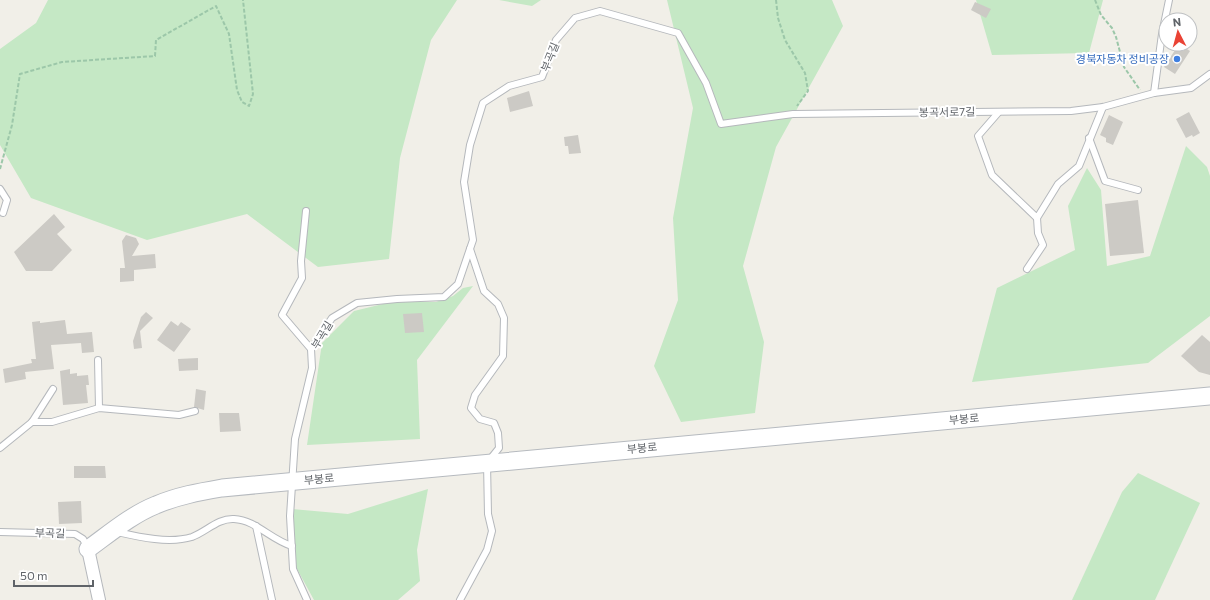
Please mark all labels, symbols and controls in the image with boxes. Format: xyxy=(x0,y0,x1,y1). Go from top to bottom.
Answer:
north arrow xyxy=(1158,12,1198,52)
text: N xyxy=(1172,15,1182,28)
street label: 부곡길 xyxy=(538,40,561,73)
place label: 경북자동차 정비공장 xyxy=(1076,52,1169,65)
marker: 경북자동차 정비공장 xyxy=(1172,54,1182,64)
street label: 봉곡서로7길 xyxy=(919,105,975,118)
street label: 부곡길 xyxy=(308,318,335,351)
street label: 부봉로 xyxy=(948,411,980,426)
street label: 부봉로 xyxy=(626,440,658,455)
street label: 부봉로 xyxy=(303,471,335,486)
street label: 부곡길 xyxy=(35,525,65,540)
scale bar xyxy=(14,562,93,588)
text: 50 m xyxy=(20,568,48,582)

